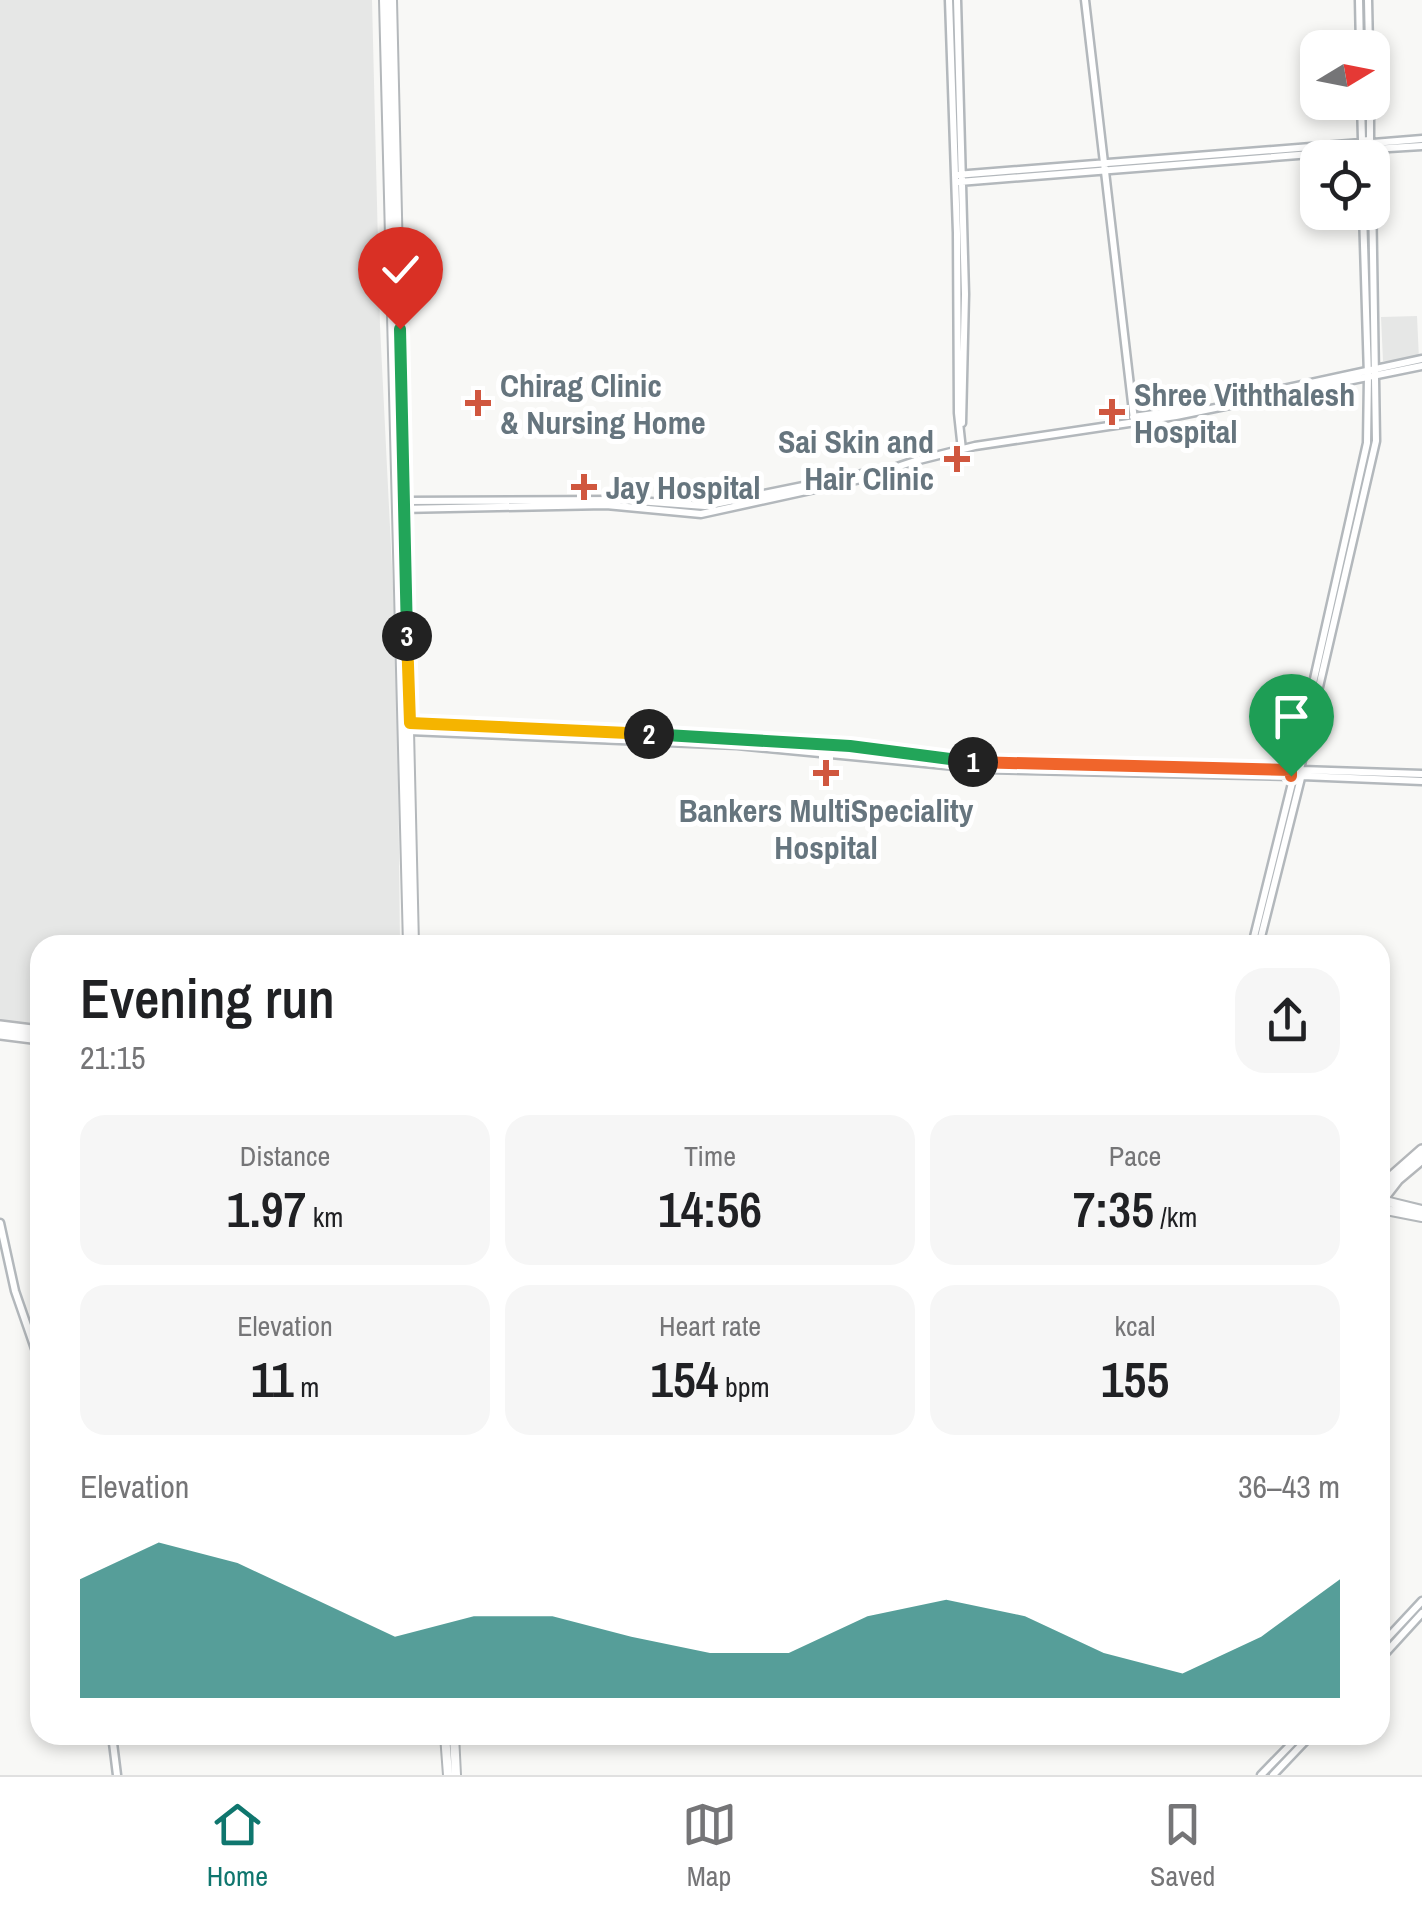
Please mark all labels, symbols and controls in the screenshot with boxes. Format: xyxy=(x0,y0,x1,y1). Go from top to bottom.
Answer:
north arrow xyxy=(1300,30,1390,120)
map controls xyxy=(1300,30,1390,230)
button: locate xyxy=(1300,140,1390,230)
pin xyxy=(358,227,443,330)
icon: check xyxy=(373,242,428,297)
place label: Chirag Clinic & Nursing Home xyxy=(500,364,706,444)
place label: Shree Viththalesh Hospital xyxy=(1134,373,1355,453)
marker: Chirag Clinic & Nursing Home xyxy=(465,390,491,416)
marker: Shree Viththalesh Hospital xyxy=(1099,399,1125,425)
place label: Sai Skin and Hair Clinic xyxy=(778,420,934,500)
marker: Sai Skin and Hair Clinic xyxy=(944,446,970,472)
place label: Jay Hospital xyxy=(606,466,761,509)
marker: Jay Hospital xyxy=(571,474,597,500)
pin: 3 xyxy=(382,611,432,661)
text: 3 xyxy=(401,617,413,655)
pin xyxy=(1249,674,1334,777)
icon: arrive xyxy=(1264,689,1319,744)
pin: 2 xyxy=(624,709,674,759)
text: 2 xyxy=(643,715,655,753)
pin: 1 xyxy=(948,737,998,787)
text: 1 xyxy=(967,743,979,781)
marker: Bankers MultiSpeciality Hospital xyxy=(813,760,839,786)
place label: Bankers MultiSpeciality Hospital xyxy=(679,789,974,869)
text: Evening run xyxy=(80,961,335,1035)
button: share xyxy=(1235,968,1340,1073)
text: 21:15 xyxy=(80,1036,146,1079)
text: Distance xyxy=(240,1137,330,1175)
text: Time xyxy=(684,1137,736,1175)
text: Pace xyxy=(1109,1137,1161,1175)
text: 1.97 xyxy=(227,1175,306,1243)
text: 14:56 xyxy=(658,1175,762,1243)
text: 7:35 xyxy=(1073,1175,1154,1243)
text: km xyxy=(306,1198,343,1236)
text: /km xyxy=(1154,1198,1197,1236)
text: Elevation xyxy=(237,1307,333,1345)
text: Heart rate xyxy=(659,1307,761,1345)
text: kcal xyxy=(1115,1307,1155,1345)
text: 11 xyxy=(251,1345,294,1413)
text: 154 xyxy=(650,1345,719,1413)
text: 155 xyxy=(1101,1345,1169,1413)
text: m xyxy=(294,1368,319,1406)
text: bpm xyxy=(719,1368,770,1406)
text: Elevation xyxy=(80,1465,189,1508)
text: 36–43 m xyxy=(1238,1465,1340,1508)
tab: Home xyxy=(207,1797,268,1895)
tab: Map xyxy=(682,1797,737,1895)
tab: Saved xyxy=(1150,1797,1215,1895)

